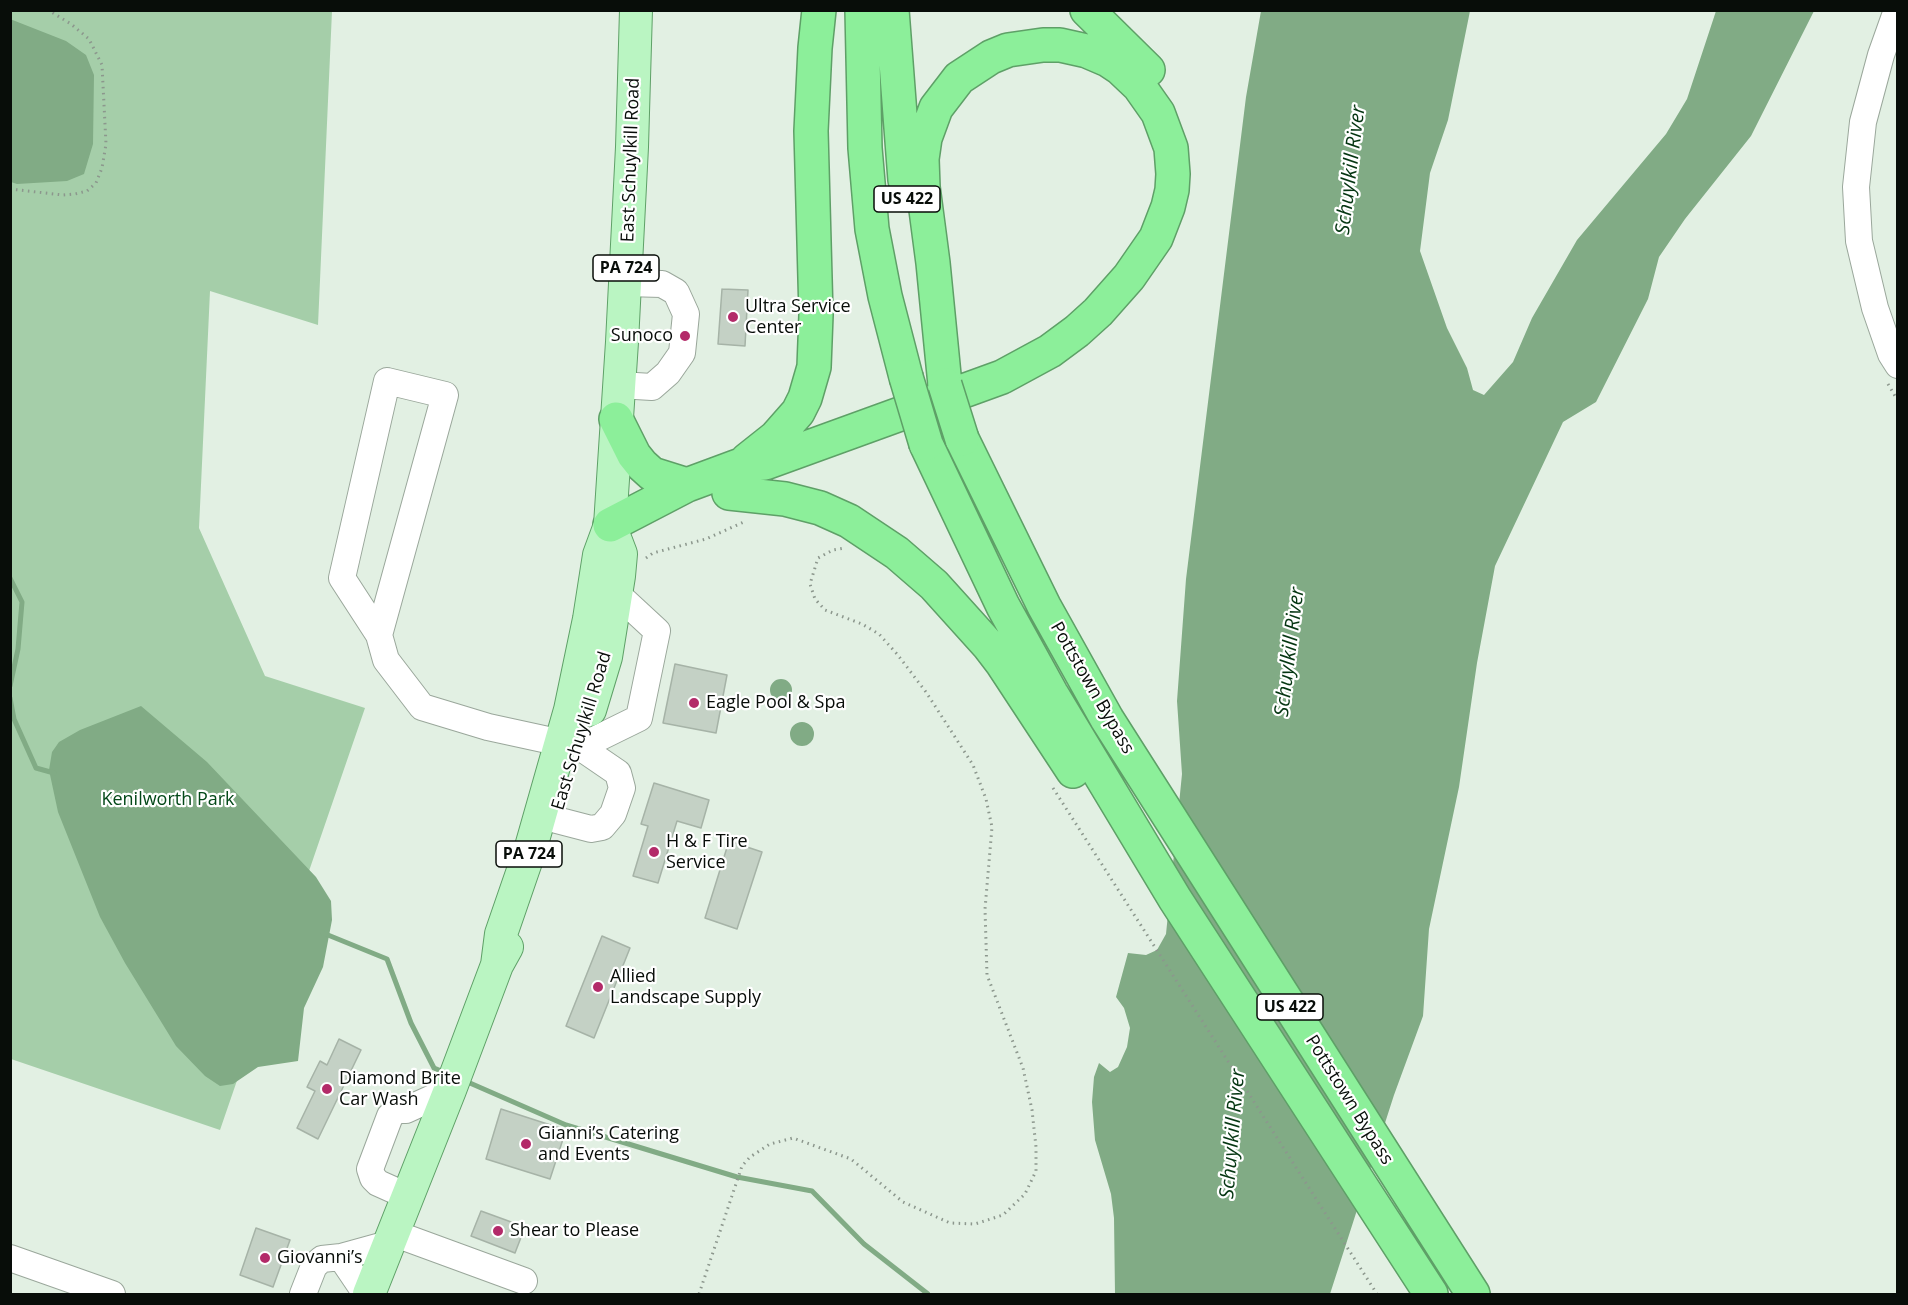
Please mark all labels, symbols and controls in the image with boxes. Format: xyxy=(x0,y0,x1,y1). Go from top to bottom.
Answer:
street label: East Schuylkill Road xyxy=(617,77,645,243)
water label: Schuylkill River xyxy=(1331,104,1371,236)
road number: US 422 xyxy=(874,186,940,212)
road number: PA 724 xyxy=(593,255,659,281)
place label: Ultra Service Center xyxy=(745,296,851,338)
marker: Ultra Service Center xyxy=(726,310,740,324)
place label: Sunoco xyxy=(611,325,673,347)
marker: Sunoco xyxy=(678,329,692,343)
water label: Schuylkill River xyxy=(1270,586,1310,718)
street label: Pottstown Bypass xyxy=(1045,618,1139,758)
street label: East Schuylkill Road xyxy=(548,649,616,813)
place label: Eagle Pool & Spa xyxy=(706,692,845,714)
marker: Eagle Pool & Spa xyxy=(687,696,701,710)
park label: Kenilworth Park xyxy=(101,789,235,811)
place label: H & F Tire Service xyxy=(666,831,748,874)
road number: PA 724 xyxy=(496,841,562,867)
marker: H & F Tire Service xyxy=(647,845,661,859)
place label: Allied Landscape Supply xyxy=(610,966,761,1008)
marker: Allied Landscape Supply xyxy=(591,980,605,994)
road number: US 422 xyxy=(1257,994,1323,1020)
street label: Pottstown Bypass xyxy=(1300,1031,1398,1169)
place label: Diamond Brite Car Wash xyxy=(339,1068,461,1110)
water label: Schuylkill River xyxy=(1215,1068,1251,1200)
marker: Diamond Brite Car Wash xyxy=(320,1082,334,1096)
place label: Gianni’s Catering and Events xyxy=(538,1123,679,1166)
marker: Gianni’s Catering and Events xyxy=(519,1137,533,1151)
place label: Shear to Please xyxy=(510,1220,639,1242)
marker: Shear to Please xyxy=(491,1224,505,1238)
place label: Giovanni’s xyxy=(277,1247,363,1269)
marker: Giovanni’s xyxy=(258,1251,272,1265)

